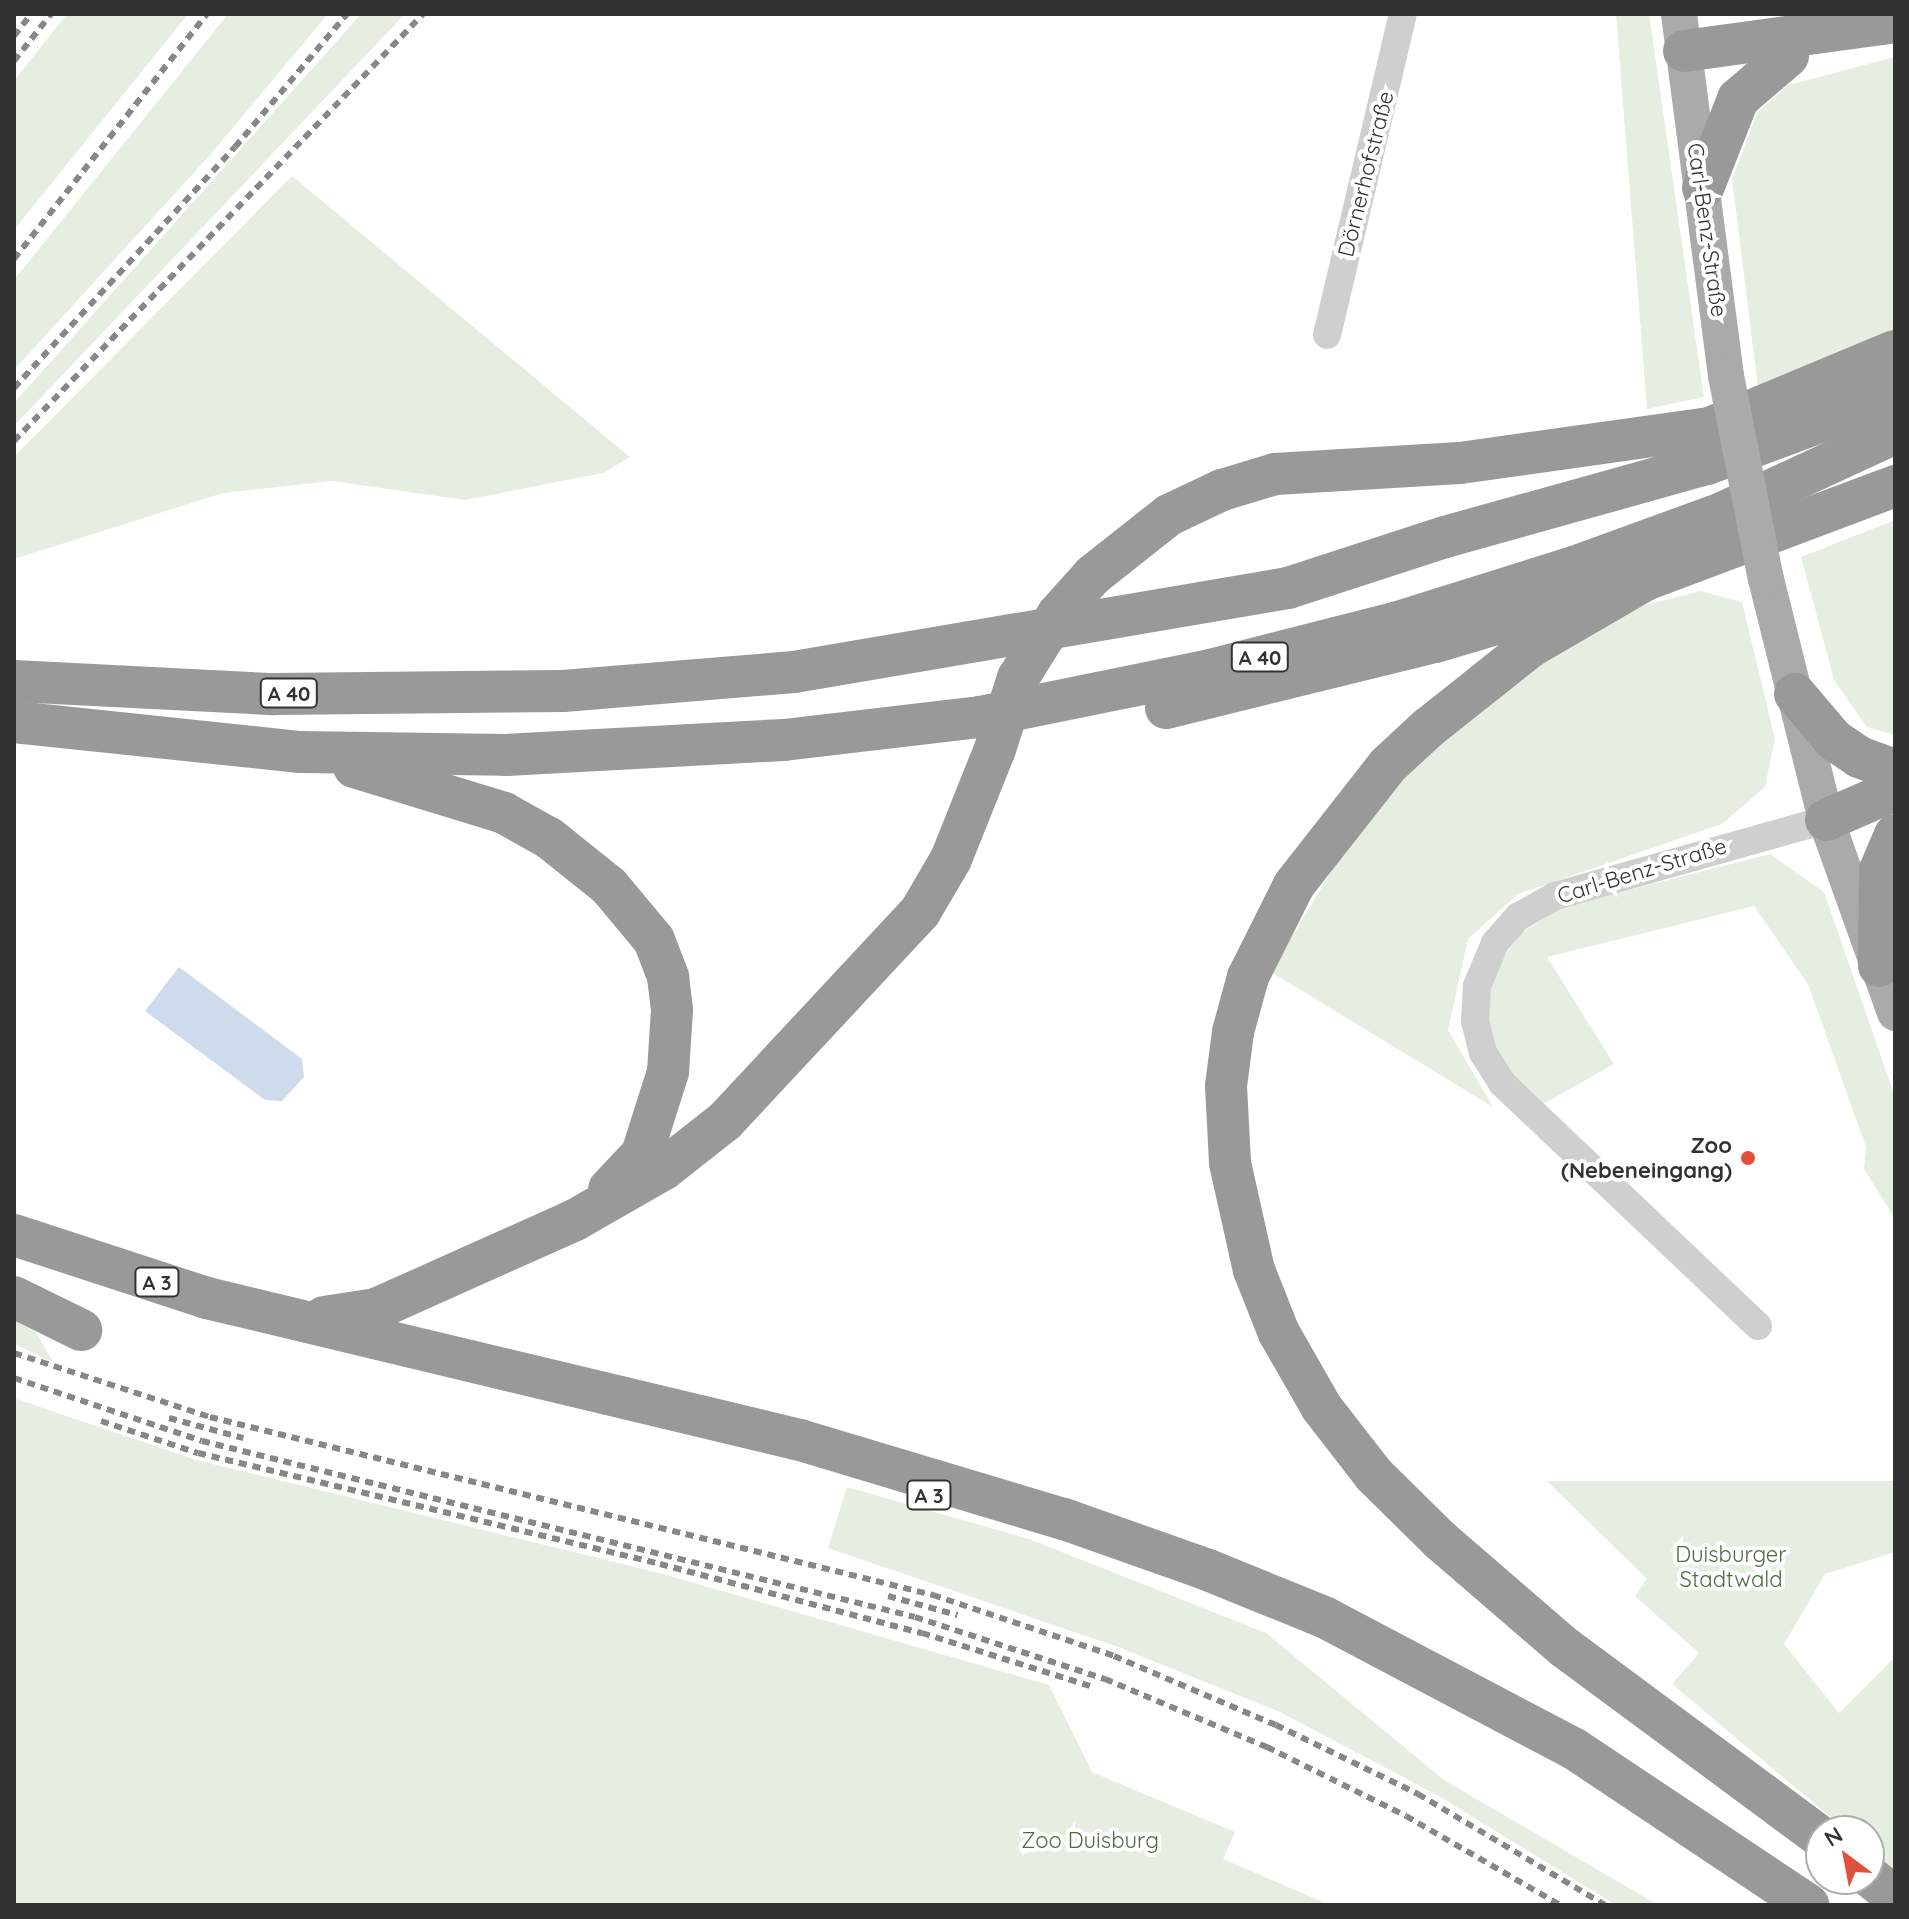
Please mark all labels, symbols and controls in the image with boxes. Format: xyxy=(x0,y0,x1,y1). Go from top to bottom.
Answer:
street label: Dörnerhofstraße xyxy=(1333,88,1399,260)
street label: Carl-Benz-Straße xyxy=(1682,141,1732,319)
road number: A 40 xyxy=(1230,641,1290,673)
road number: A 40 xyxy=(259,677,319,709)
street label: Carl-Benz-Straße xyxy=(1554,833,1730,909)
place label: Zoo (Nebeneingang) xyxy=(1561,1132,1732,1184)
marker: Zoo (Nebeneingang) xyxy=(1739,1149,1757,1167)
road number: A 3 xyxy=(133,1266,181,1298)
road number: A 3 xyxy=(905,1479,953,1511)
park label: Duisburger Stadtwald xyxy=(1675,1541,1787,1592)
north arrow xyxy=(1805,1815,1885,1895)
text: N xyxy=(1819,1820,1848,1853)
park label: Zoo Duisburg xyxy=(1021,1828,1159,1854)

